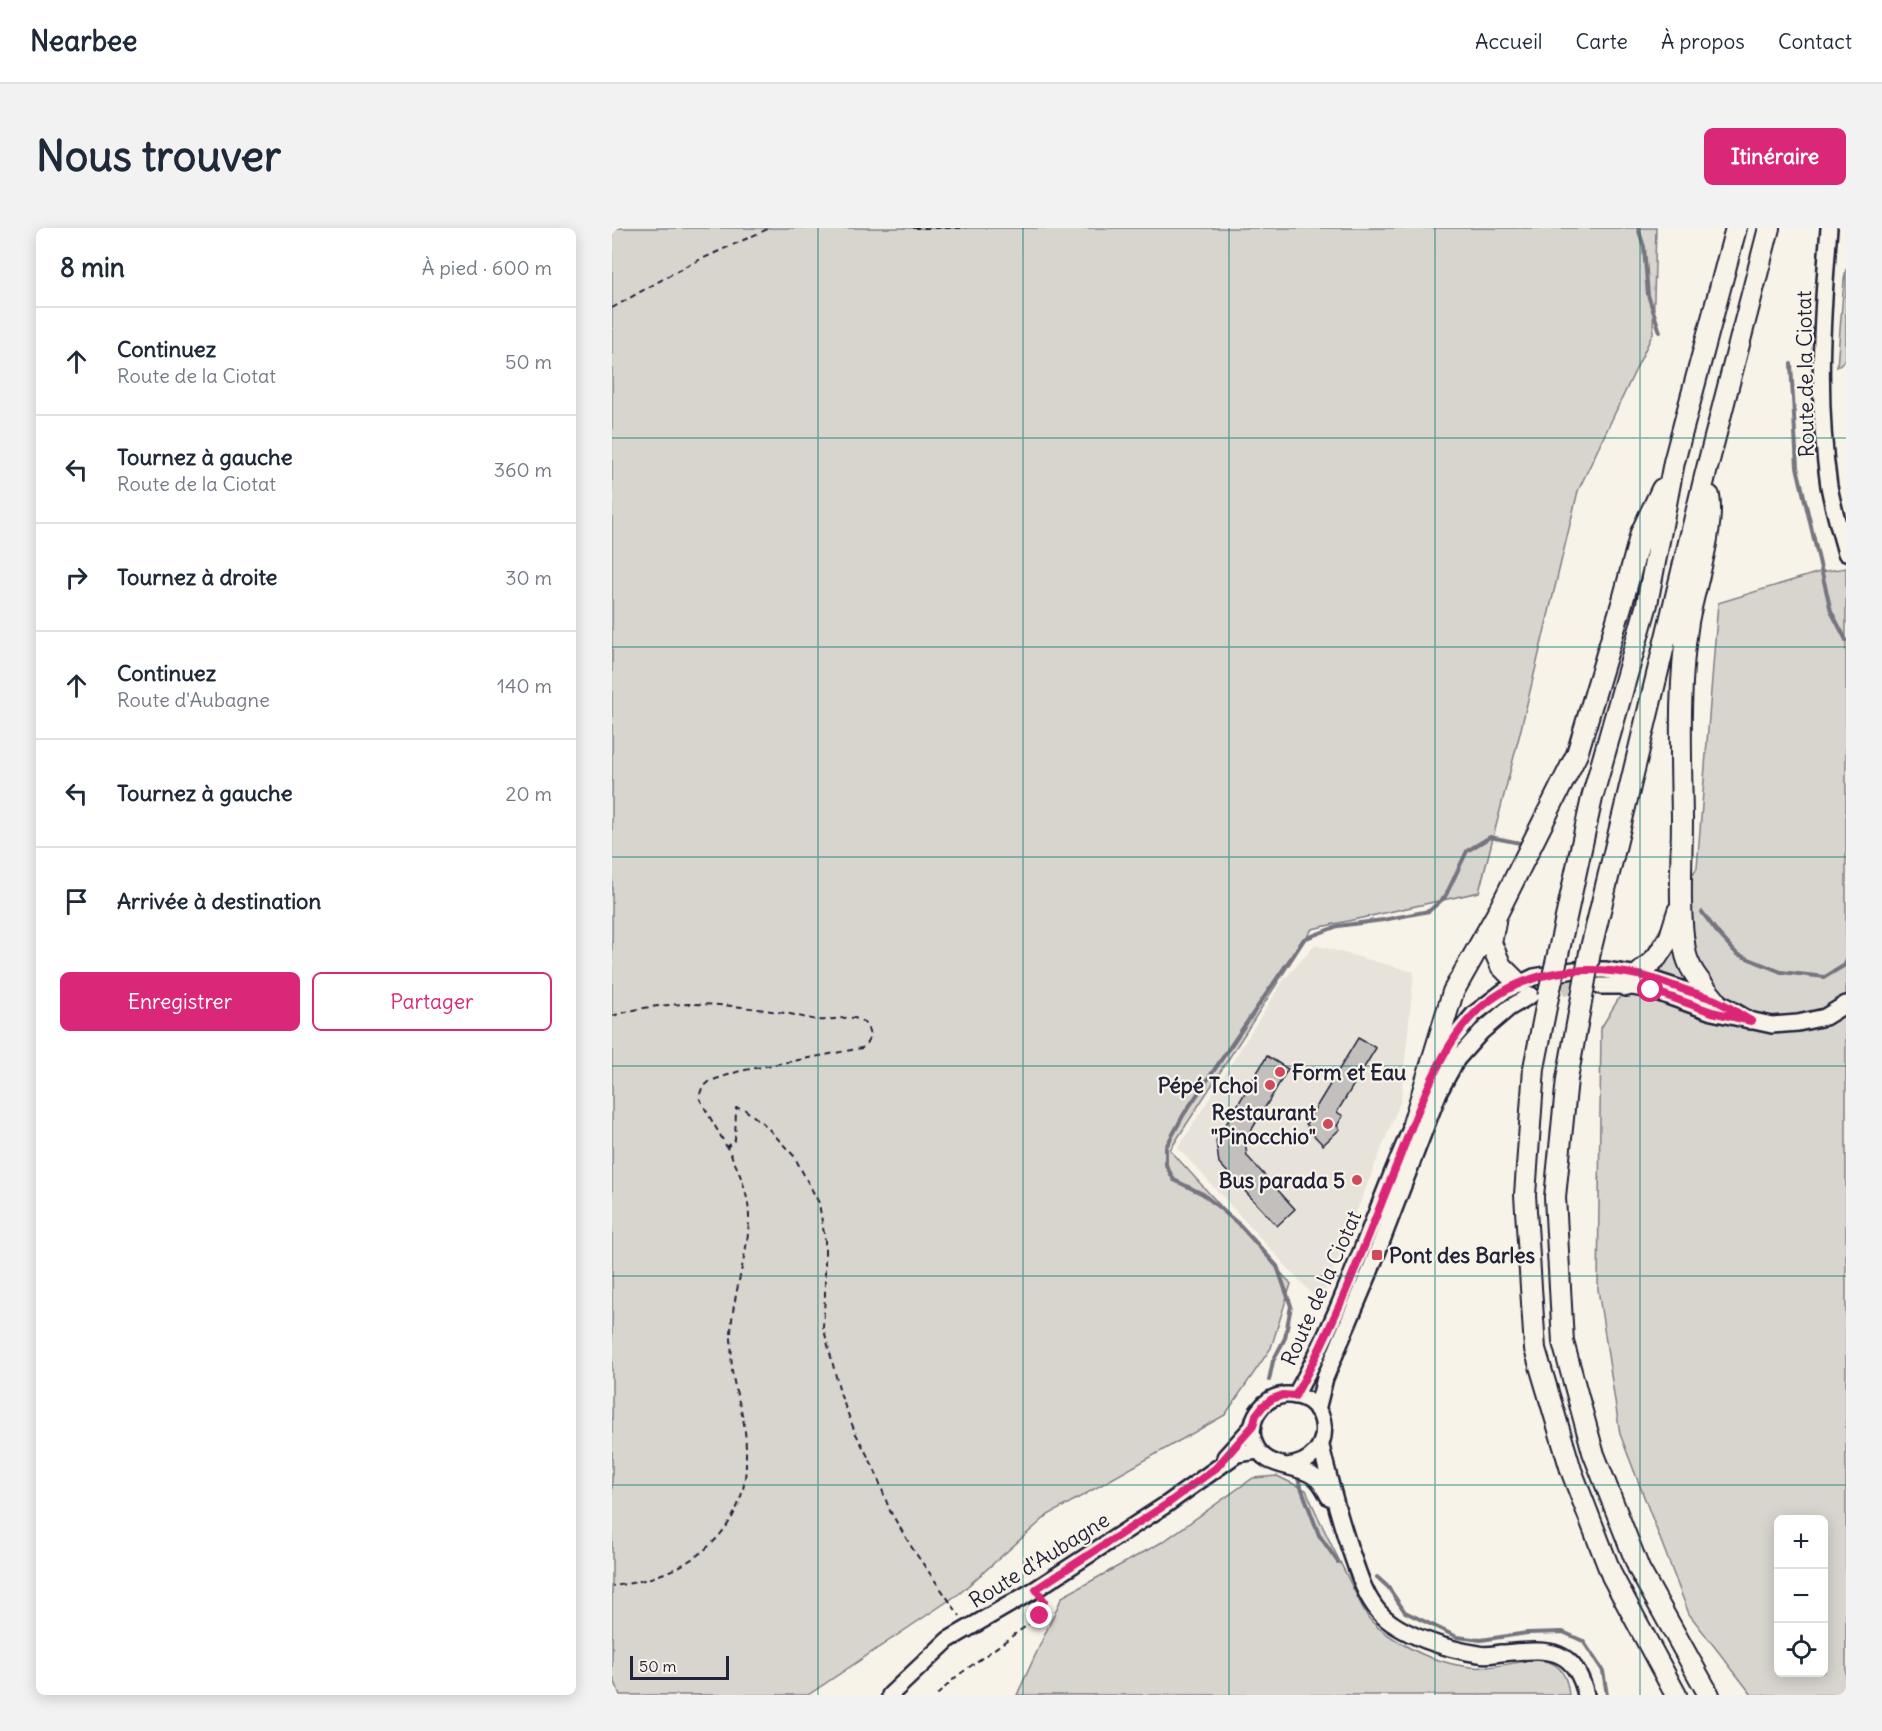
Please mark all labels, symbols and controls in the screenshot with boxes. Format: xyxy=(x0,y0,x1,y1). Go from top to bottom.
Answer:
text: Nearbee xyxy=(30,23,137,59)
text: Accueil xyxy=(1475,28,1543,55)
text: Carte xyxy=(1576,28,1628,55)
text: À propos xyxy=(1661,28,1745,55)
text: Contact xyxy=(1778,28,1852,55)
button: Itinéraire xyxy=(1704,128,1846,185)
text: Nous trouver xyxy=(36,130,281,182)
text: 8 min xyxy=(60,251,125,284)
text: À pied · 600 m xyxy=(422,255,552,280)
street label: Route de la Ciotat xyxy=(1790,290,1820,458)
text: Continuez xyxy=(117,335,216,363)
icon: ahead xyxy=(60,345,93,378)
text: 50 m xyxy=(505,349,552,374)
text: Route de la Ciotat xyxy=(117,363,276,388)
text: Tournez à gauche xyxy=(117,443,293,471)
icon: left xyxy=(60,453,93,486)
text: 360 m xyxy=(494,457,552,482)
text: Route de la Ciotat xyxy=(117,471,276,496)
icon: right xyxy=(60,561,93,594)
text: Tournez à droite xyxy=(117,563,277,591)
text: 30 m xyxy=(505,565,552,590)
text: Continuez xyxy=(117,659,216,687)
icon: ahead xyxy=(60,669,93,702)
text: 140 m xyxy=(497,673,552,698)
text: Route d'Aubagne xyxy=(117,687,270,712)
icon: left xyxy=(60,777,93,810)
text: Tournez à gauche xyxy=(117,779,293,807)
text: 20 m xyxy=(506,781,552,806)
icon: arrive xyxy=(60,885,93,918)
text: Arrivée à destination xyxy=(117,887,321,915)
button: Enregistrer xyxy=(60,972,300,1031)
button: Partager xyxy=(312,972,552,1031)
route start xyxy=(1637,976,1663,1002)
place label: Form et Eau xyxy=(1292,1059,1406,1086)
marker: Form et Eau xyxy=(1273,1065,1287,1079)
place label: Pépé Tchoi xyxy=(1158,1072,1258,1099)
marker: Pépé Tchoi xyxy=(1263,1078,1277,1092)
place label: Restaurant "Pinocchio" xyxy=(1211,1099,1317,1150)
marker: Restaurant "Pinocchio" xyxy=(1321,1117,1335,1131)
place label: Bus parada 5 xyxy=(1219,1167,1345,1194)
marker: Bus parada 5 xyxy=(1350,1173,1364,1187)
street label: Route de la Ciotat xyxy=(1275,1206,1367,1370)
place label: Pont des Barles xyxy=(1389,1242,1535,1269)
marker: Pont des Barles xyxy=(1370,1248,1384,1262)
street label: Route d'Aubagne xyxy=(964,1506,1114,1614)
map controls xyxy=(1774,1515,1828,1677)
button: + xyxy=(1774,1515,1828,1569)
button: − xyxy=(1774,1569,1828,1623)
route end xyxy=(1026,1602,1052,1628)
button: locate xyxy=(1774,1623,1828,1677)
scale bar xyxy=(630,1653,729,1680)
text: 50 m xyxy=(639,1656,677,1676)

